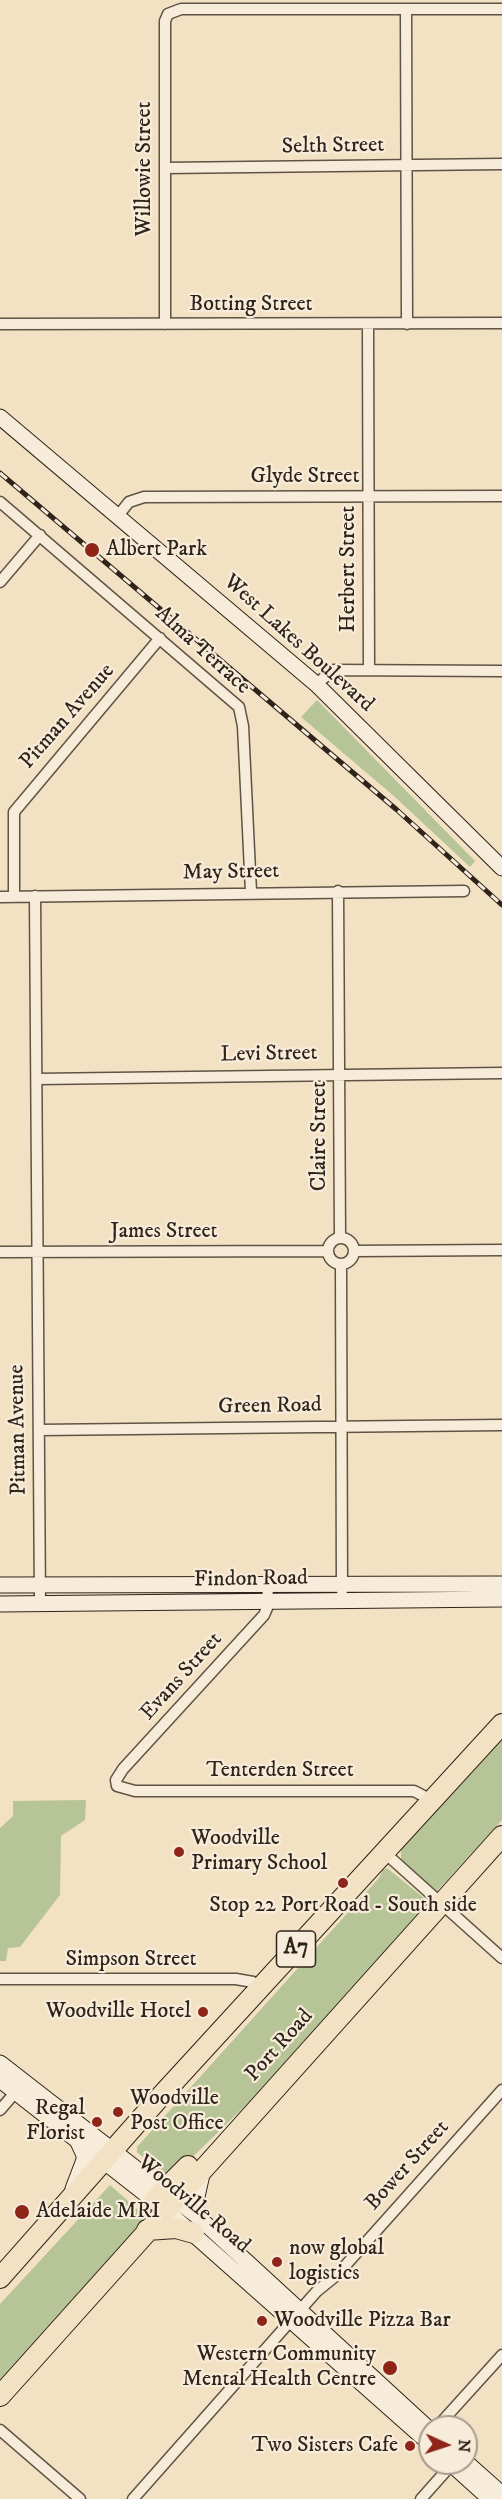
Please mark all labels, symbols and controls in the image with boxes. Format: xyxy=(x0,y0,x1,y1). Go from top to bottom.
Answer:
street label: Willowie Street xyxy=(132,101,158,237)
street label: Selth Street xyxy=(282,133,384,161)
street label: Botting Street xyxy=(189,292,313,318)
street label: Glyde Street xyxy=(251,464,359,490)
street label: Herbert Street xyxy=(336,506,362,632)
place label: Albert Park xyxy=(106,537,207,563)
marker: Albert Park xyxy=(83,541,101,559)
street label: West Lakes Boulevard xyxy=(217,569,379,719)
street label: Alma Terrace xyxy=(149,601,255,701)
street label: Pitman Avenue xyxy=(15,659,121,775)
street label: May Street xyxy=(183,859,279,887)
street label: Levi Street xyxy=(220,1041,318,1069)
street label: Claire Street xyxy=(307,1081,333,1191)
street label: James Street xyxy=(110,1219,218,1245)
street label: Pitman Avenue xyxy=(5,1364,33,1496)
street label: Green Road xyxy=(218,1393,322,1421)
street label: Findon Road xyxy=(194,1566,308,1594)
street label: Evans Street xyxy=(135,1627,229,1727)
street label: Tenterden Street xyxy=(206,1758,354,1784)
place label: Woodville Primary School xyxy=(191,1826,327,1878)
marker: Woodville Primary School xyxy=(172,1845,186,1859)
marker: Stop 22 Port Road - South side xyxy=(336,1876,350,1890)
place label: Stop 22 Port Road - South side xyxy=(209,1893,477,1919)
road number: A7 xyxy=(276,1931,316,1967)
street label: Simpson Street xyxy=(65,1947,197,1973)
place label: Woodville Hotel xyxy=(46,1999,191,2025)
street label: Port Road xyxy=(241,2004,319,2088)
marker: Woodville Hotel xyxy=(196,2005,210,2019)
place label: Woodville Post Office xyxy=(130,2086,223,2138)
place label: Regal Florist xyxy=(26,2096,85,2148)
marker: Woodville Post Office xyxy=(111,2105,125,2119)
marker: Regal Florist xyxy=(90,2115,104,2129)
street label: Bower Street xyxy=(360,2115,456,2217)
street label: Woodville Road xyxy=(131,2150,255,2260)
place label: Adelaide MRI xyxy=(36,2199,160,2225)
marker: Adelaide MRI xyxy=(13,2203,31,2221)
place label: now global logistics xyxy=(289,2236,384,2288)
marker: now global logistics xyxy=(270,2255,284,2269)
place label: Woodville Pizza Bar xyxy=(274,2308,451,2334)
marker: Woodville Pizza Bar xyxy=(255,2314,269,2328)
place label: Western Community Mental Health Centre xyxy=(182,2342,376,2394)
marker: Western Community Mental Health Centre xyxy=(381,2359,399,2377)
north arrow xyxy=(418,2415,478,2475)
place label: Two Sisters Cafe xyxy=(251,2433,398,2459)
marker: Two Sisters Cafe xyxy=(403,2439,417,2453)
text: N xyxy=(454,2439,474,2453)

